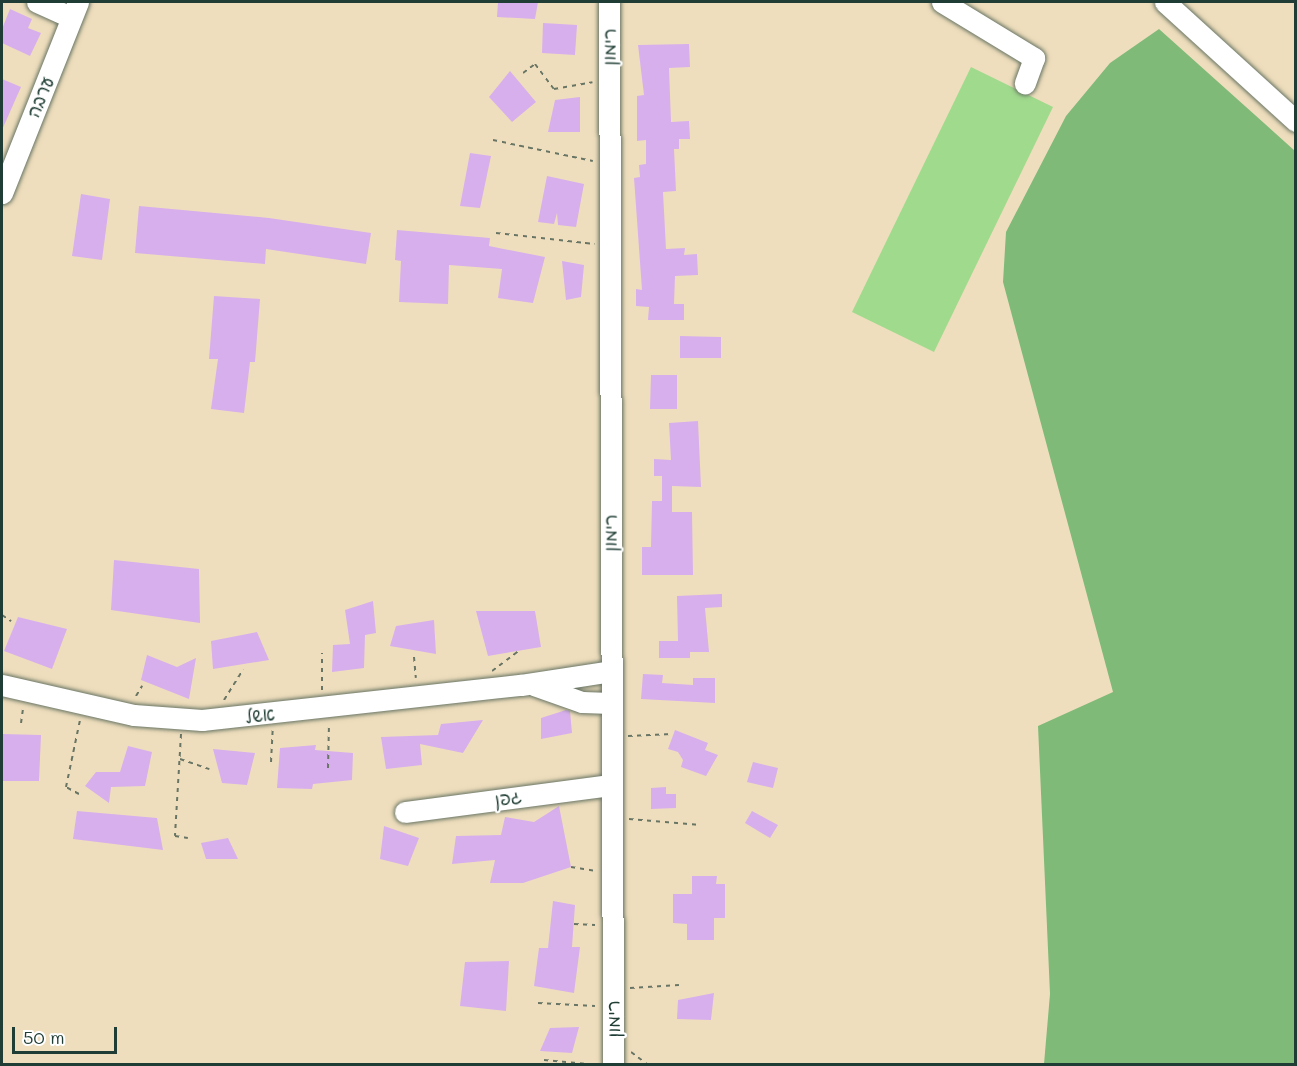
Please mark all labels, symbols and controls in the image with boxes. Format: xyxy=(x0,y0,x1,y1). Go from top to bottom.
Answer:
street label: רימון xyxy=(598,28,620,66)
street label: ערבה xyxy=(22,73,58,121)
street label: רימון xyxy=(599,514,621,552)
street label: אשל xyxy=(244,703,276,727)
street label: גפן xyxy=(493,785,523,811)
street label: רימון xyxy=(602,1000,624,1038)
scale bar xyxy=(15,1015,120,1053)
text: 50 m xyxy=(23,1025,65,1049)

